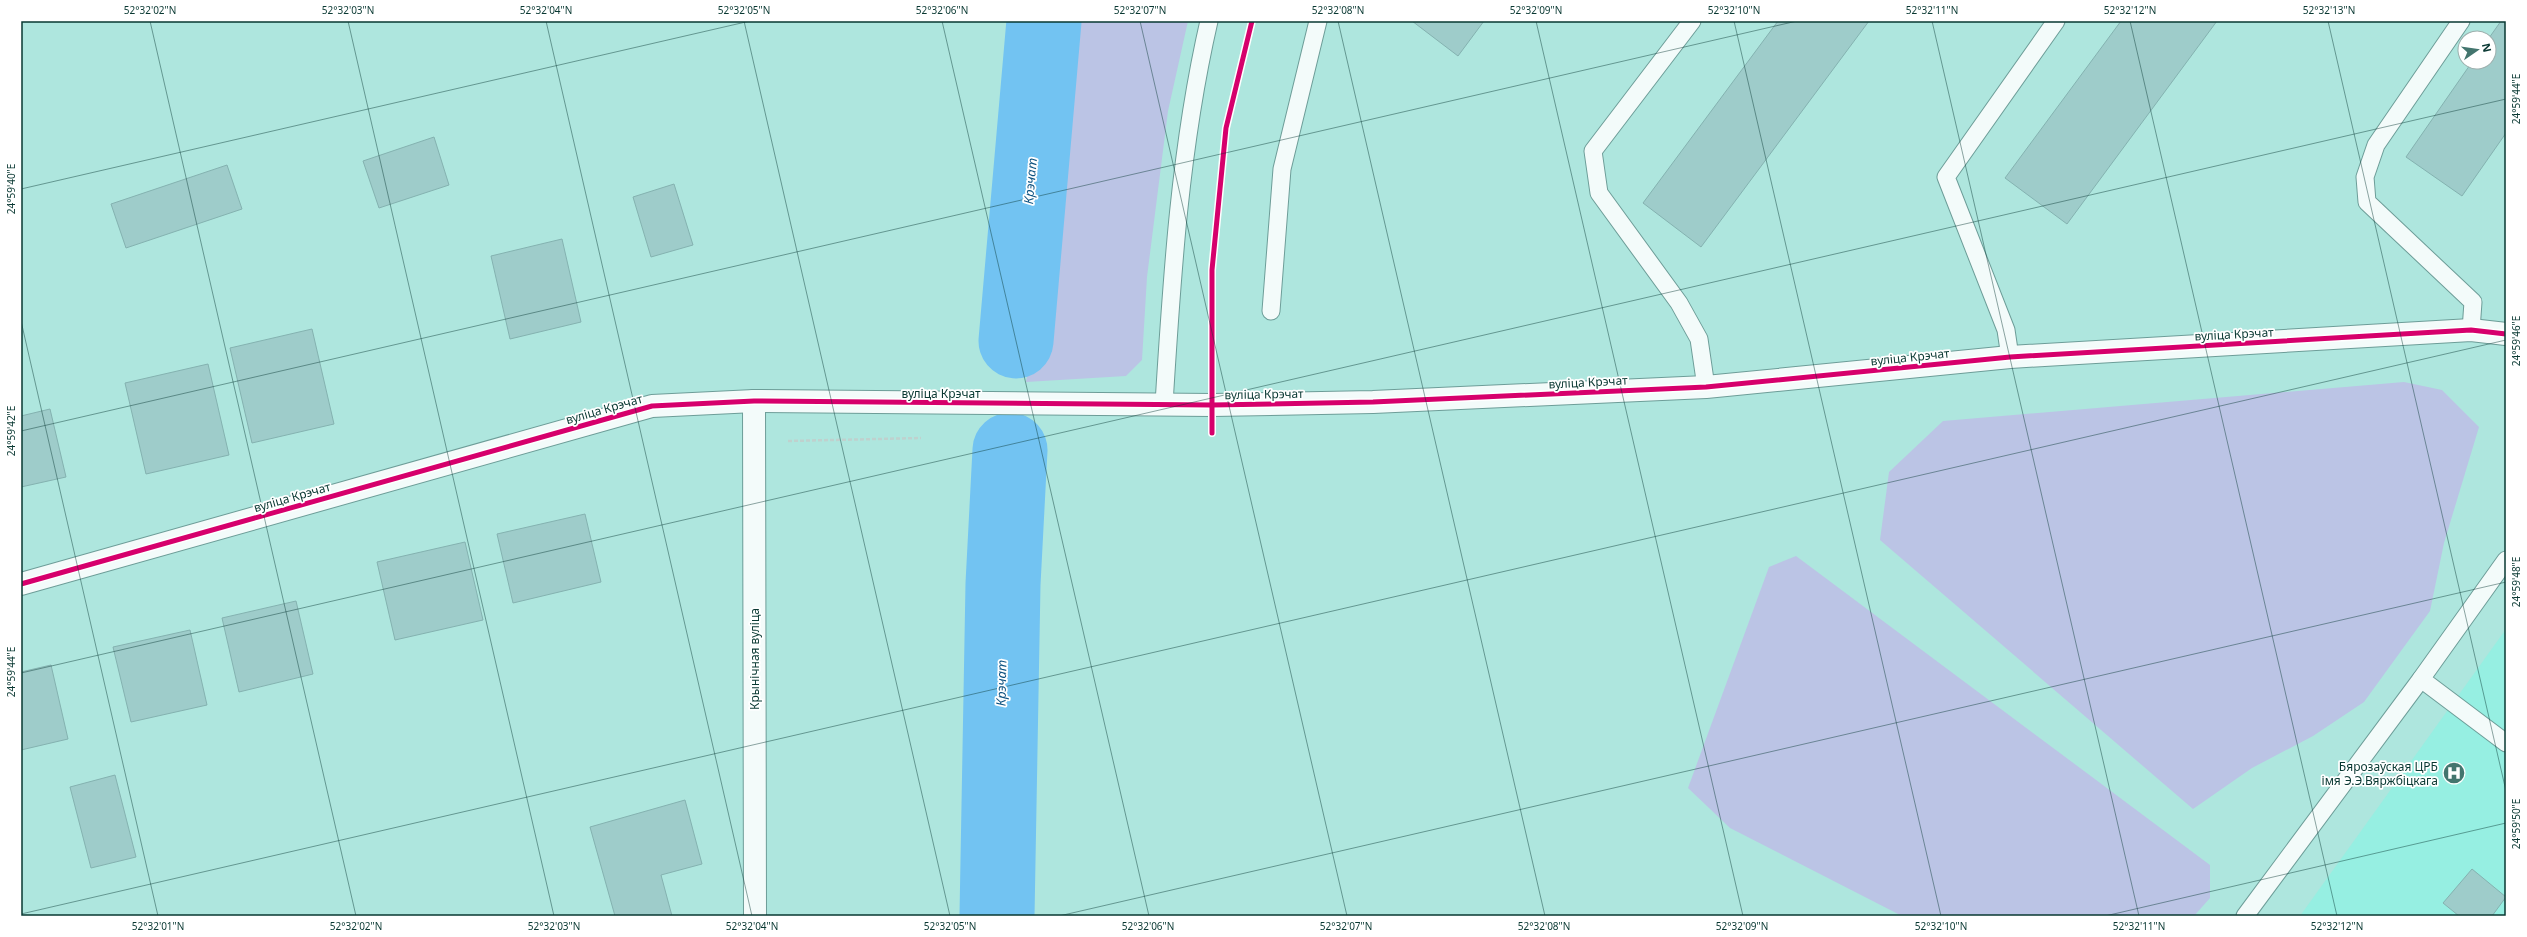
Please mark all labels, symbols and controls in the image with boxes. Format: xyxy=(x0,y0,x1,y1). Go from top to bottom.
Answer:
text: 52°32'02"N xyxy=(124,3,176,17)
text: 52°32'03"N xyxy=(322,3,374,17)
text: 52°32'04"N xyxy=(520,3,572,17)
text: 52°32'05"N xyxy=(718,3,770,17)
text: 52°32'06"N xyxy=(916,3,968,17)
text: 52°32'07"N xyxy=(1114,3,1166,17)
text: 52°32'08"N xyxy=(1312,3,1364,17)
text: 52°32'09"N xyxy=(1510,3,1562,17)
text: 52°32'10"N xyxy=(1708,3,1760,17)
text: 52°32'11"N xyxy=(1906,3,1958,17)
text: 52°32'12"N xyxy=(2104,3,2156,17)
text: 52°32'13"N xyxy=(2303,3,2355,17)
north arrow xyxy=(2457,30,2497,70)
text: N xyxy=(2479,42,2496,54)
text: 24°59'44"E xyxy=(2509,74,2523,124)
water label: Крэчат xyxy=(1019,157,1041,205)
text: 24°59'40"E xyxy=(4,164,18,214)
text: 24°59'46"E xyxy=(2509,316,2523,366)
street label: вуліца Крэчат xyxy=(2194,323,2274,345)
street label: вуліца Крэчат xyxy=(1870,344,1951,370)
street label: вуліца Крэчат xyxy=(1548,371,1628,393)
street label: вуліца Крэчат xyxy=(901,385,981,402)
street label: вуліца Крэчат xyxy=(1224,385,1304,403)
street label: вуліца Крэчат xyxy=(564,390,645,428)
text: 24°59'42"E xyxy=(4,406,18,456)
street label: вуліца Крэчат xyxy=(252,478,333,516)
text: 24°59'48"E xyxy=(2509,557,2523,607)
street label: Крынічная вуліца xyxy=(746,608,763,710)
text: 24°59'44"E xyxy=(4,647,18,697)
water label: Крэчат xyxy=(992,660,1010,706)
place label: Бярозаўская ЦРБ імя Э.Э.Вяржбіцкага xyxy=(2322,758,2438,789)
hospital icon: Бярозаўская ЦРБ імя Э.Э.Вяржбіцкага xyxy=(2441,760,2467,786)
text: 24°59'50"E xyxy=(2509,799,2523,849)
text: 52°32'01"N xyxy=(132,919,184,933)
text: 52°32'02"N xyxy=(330,919,382,933)
text: 52°32'03"N xyxy=(528,919,580,933)
text: 52°32'04"N xyxy=(726,919,778,933)
text: 52°32'05"N xyxy=(924,919,976,933)
text: 52°32'06"N xyxy=(1122,919,1174,933)
text: 52°32'07"N xyxy=(1320,919,1372,933)
text: 52°32'08"N xyxy=(1518,919,1570,933)
text: 52°32'09"N xyxy=(1716,919,1768,933)
text: 52°32'10"N xyxy=(1915,919,1967,933)
text: 52°32'11"N xyxy=(2113,919,2165,933)
text: 52°32'12"N xyxy=(2311,919,2363,933)

